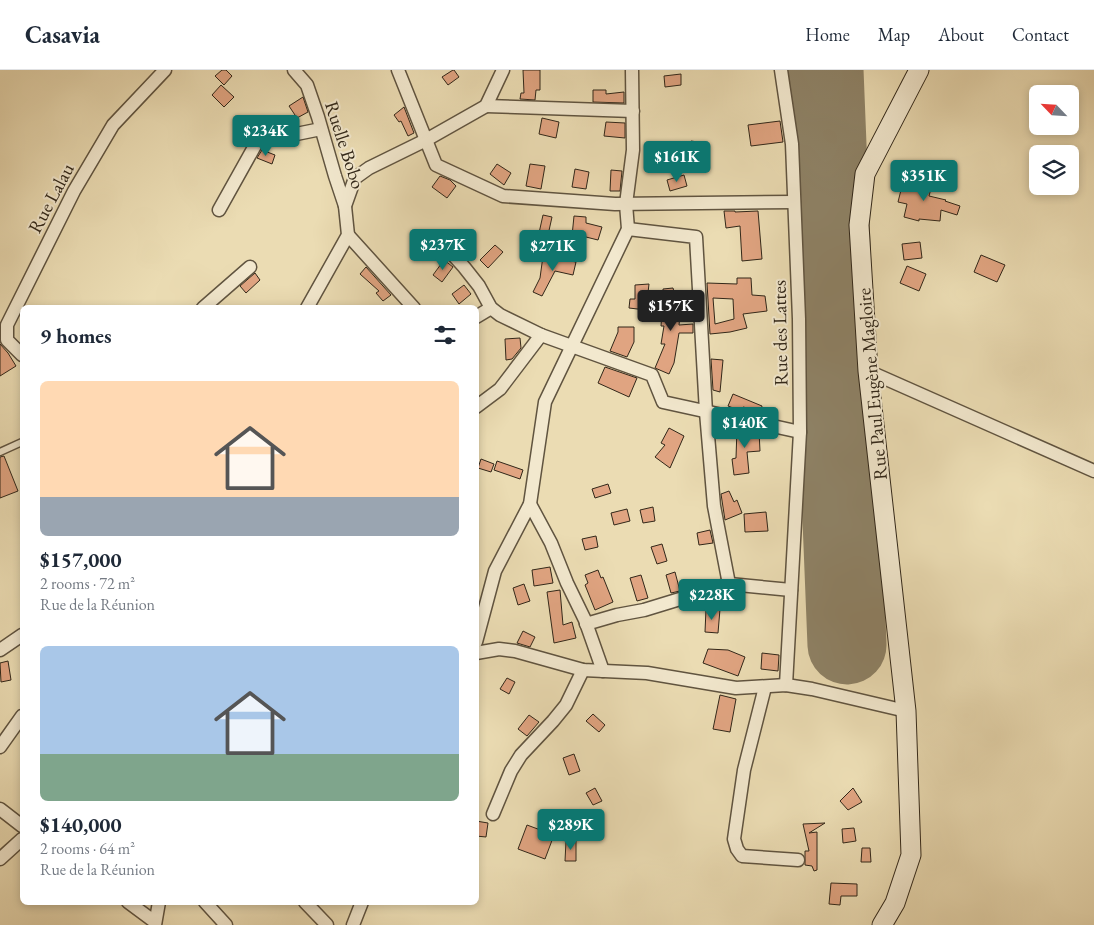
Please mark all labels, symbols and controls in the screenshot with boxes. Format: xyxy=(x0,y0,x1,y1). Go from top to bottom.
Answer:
text: Casavia xyxy=(25,19,100,50)
text: Home xyxy=(805,23,850,46)
text: Map xyxy=(878,23,910,46)
text: About xyxy=(938,23,984,46)
text: Contact xyxy=(1012,23,1069,46)
north arrow xyxy=(1029,85,1079,135)
map controls xyxy=(1029,85,1079,195)
street label: Ruelle Bobo xyxy=(319,98,371,192)
pin: $234K xyxy=(231,114,301,157)
text: $234K xyxy=(244,120,288,141)
pin: $161K xyxy=(642,140,712,183)
button: layers xyxy=(1029,145,1079,195)
text: $161K xyxy=(655,146,699,167)
street label: Rue Lalau xyxy=(22,159,80,237)
pin: $351K xyxy=(889,160,959,202)
text: $351K xyxy=(902,165,946,186)
pin: $237K xyxy=(408,228,478,271)
pin: $271K xyxy=(518,230,588,272)
text: $237K xyxy=(421,234,465,255)
text: $271K xyxy=(531,235,575,256)
street label: Rue des Lattes xyxy=(767,280,793,386)
street label: Rue Paul Eugène Magloire xyxy=(851,287,893,481)
pin: $157K xyxy=(636,290,706,332)
text: $157K xyxy=(649,295,693,316)
icon: filters xyxy=(431,321,459,349)
text: 9 homes xyxy=(40,322,112,349)
pin: $140K xyxy=(710,406,780,449)
text: $140K xyxy=(723,412,767,433)
icon: home xyxy=(205,413,295,503)
text: $157,000 xyxy=(40,546,122,573)
text: 2 rooms · 72 m² xyxy=(40,573,135,594)
pin: $228K xyxy=(677,578,747,621)
text: $228K xyxy=(690,584,734,605)
text: Rue de la Réunion xyxy=(40,594,155,615)
icon: home xyxy=(205,678,295,768)
pin: $289K xyxy=(536,808,606,851)
text: $140,000 xyxy=(40,811,122,838)
text: $289K xyxy=(549,814,593,835)
text: 2 rooms · 64 m² xyxy=(40,838,135,859)
text: Rue de la Réunion xyxy=(40,859,155,880)

